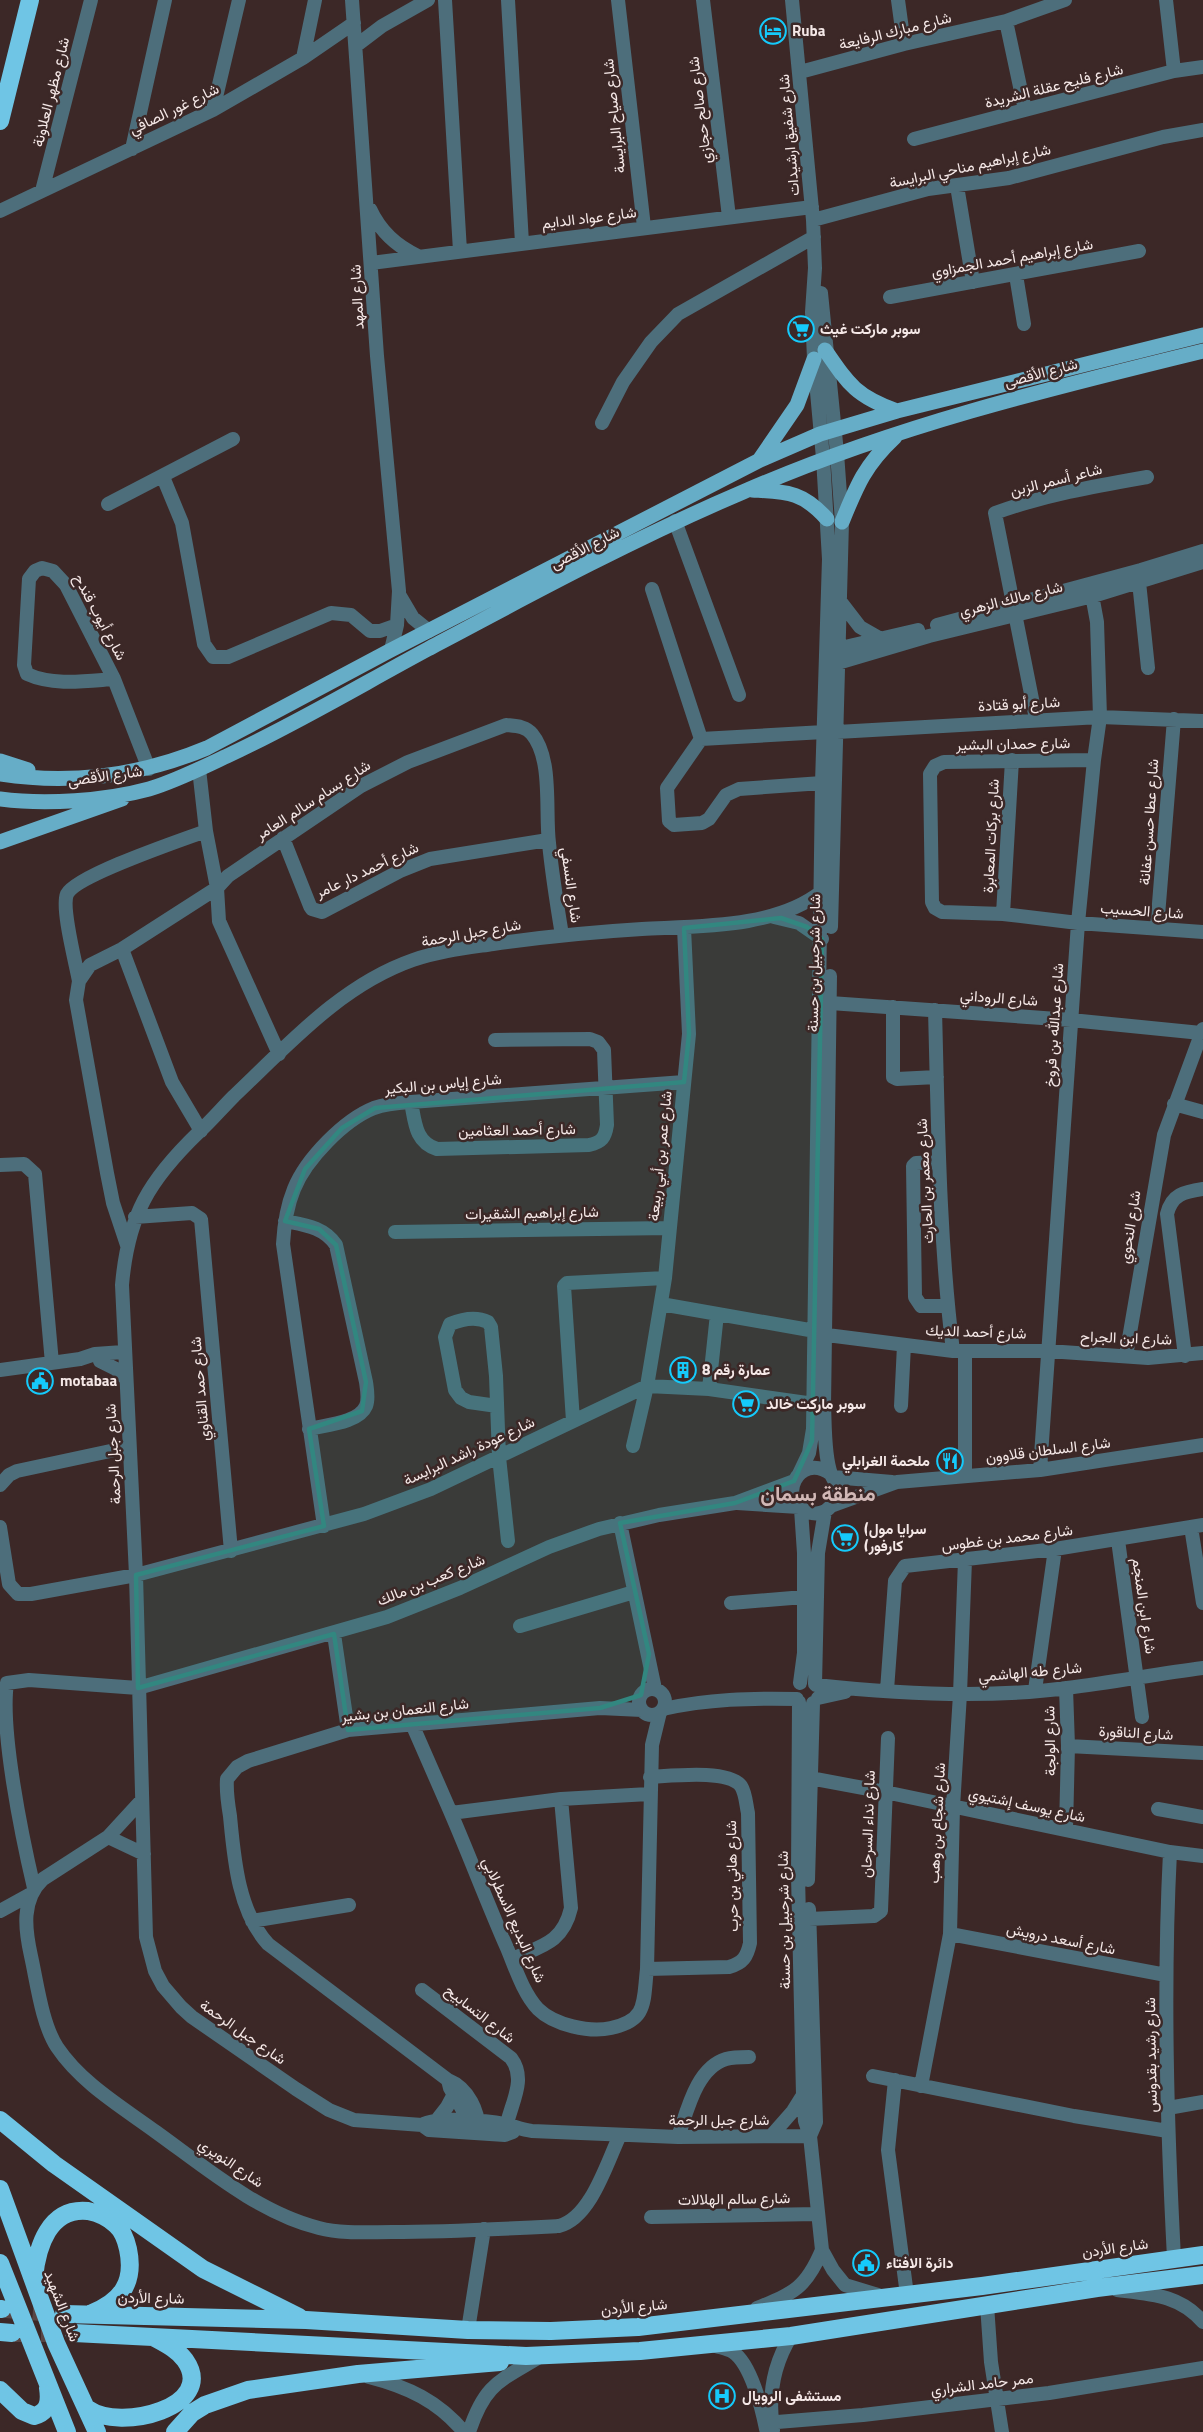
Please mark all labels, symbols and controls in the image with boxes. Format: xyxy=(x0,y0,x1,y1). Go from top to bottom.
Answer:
street label: شارع مبارك الرفايعة xyxy=(836,5,954,56)
hotel icon: Ruba xyxy=(758,16,788,46)
place label: Ruba xyxy=(792,19,826,42)
street label: شارع مظهر العلاونة xyxy=(26,34,75,149)
street label: شارع صالح حجازي xyxy=(682,55,719,165)
street label: شارع صياح البرايسة xyxy=(596,57,631,174)
street label: شارع فليح عقلة الشريدة xyxy=(982,57,1126,114)
street label: شارع شفيق ارشيدات xyxy=(772,73,805,197)
street label: شارع غور الصافي xyxy=(125,77,224,142)
street label: شارع إبراهيم مناحي البرايسة xyxy=(887,137,1053,196)
street label: شارع عواد الدايم xyxy=(540,200,638,235)
street label: شارع إبراهيم أحمد الجمزاوي xyxy=(929,232,1095,285)
street label: شارع المهد xyxy=(343,264,370,330)
supermarket icon: سوبر ماركت غيث xyxy=(786,314,816,344)
place label: سوبر ماركت غيث xyxy=(820,317,921,340)
street label: شارع الأقصى xyxy=(1002,352,1080,393)
street label: شاعر أسمر الزبن xyxy=(1007,457,1104,502)
street label: شارع الأقصى xyxy=(546,520,624,575)
street label: شارع أيوب قندح xyxy=(68,569,133,664)
street label: شارع مالك الزهري xyxy=(957,575,1066,624)
street label: شارع أبو قتادة xyxy=(977,690,1061,717)
street label: شارع حمدان البشير xyxy=(955,731,1071,756)
street label: شارع بسام سالم العامر xyxy=(250,753,375,846)
street label: شارع عطا حسن عفانة xyxy=(1133,758,1164,886)
street label: شارع الأقصى xyxy=(66,759,144,792)
street label: شارع بركات المعابرة xyxy=(976,778,1005,894)
street label: شارع أحمد دار عامر xyxy=(310,835,422,904)
street label: شارع النسفي xyxy=(553,846,588,925)
street label: شارع شرحبيل بن حسنة xyxy=(801,893,826,1032)
street label: شارع الحسيب xyxy=(1100,896,1185,925)
street label: شارع جبل الرحمة xyxy=(419,912,523,953)
street label: شارع عبدالله بن فروخ xyxy=(1038,962,1069,1088)
street label: شارع الروداني xyxy=(959,983,1039,1014)
street label: شارع إياس بن البكير xyxy=(382,1067,503,1100)
street label: شارع عمر بن أبي ربيعة xyxy=(641,1090,680,1222)
street label: شارع أحمد العثامين xyxy=(458,1117,576,1142)
street label: شارع معمر بن الحارث xyxy=(910,1118,939,1244)
street label: شارع النحوي xyxy=(1112,1189,1149,1265)
street label: شارع إبراهيم الشقيرات xyxy=(465,1200,599,1225)
street label: شارع أحمد الديك xyxy=(925,1318,1027,1345)
street label: شارع ابن الجراح xyxy=(1080,1324,1172,1351)
street label: شارع حمد القناوي xyxy=(183,1335,218,1442)
building icon: عمارة رقم 8 xyxy=(668,1355,698,1385)
place label: عمارة رقم 8 xyxy=(702,1358,770,1381)
public building icon: motabaa xyxy=(25,1366,55,1396)
place label: motabaa xyxy=(60,1369,118,1392)
supermarket icon: سوبر ماركت خالد xyxy=(731,1389,761,1419)
place label: سوبر ماركت خالد xyxy=(766,1392,866,1415)
street label: شارع جبل الرحمة xyxy=(98,1403,127,1505)
street label: شارع عودة راشد البرايسة xyxy=(399,1410,538,1491)
street label: شارع السلطان قلاوون xyxy=(984,1430,1112,1469)
restaurant icon: ملحمة الغرابلي xyxy=(935,1446,965,1476)
place label: ملحمة الغرابلي xyxy=(842,1449,930,1474)
district label: منطقة بسمان xyxy=(760,1477,876,1509)
place label: (سرايا مول (كارفور xyxy=(864,1517,927,1557)
street label: شارع محمد بن غطوس xyxy=(940,1518,1074,1557)
supermarket icon: (سرايا مول (كارفور xyxy=(830,1523,860,1553)
street label: شارع كعب بن مالك xyxy=(373,1547,488,1612)
street label: شارع ابن المنجم xyxy=(1126,1556,1163,1656)
street label: شارع طه الهاشمي xyxy=(977,1656,1083,1689)
street label: شارع النعمان بن بشير xyxy=(339,1691,470,1728)
street label: شارع الولجة xyxy=(1037,1706,1062,1776)
street label: شارع الناقورة xyxy=(1098,1719,1174,1746)
street label: شارع شجاع بن وهب xyxy=(922,1762,951,1884)
street label: شارع نداء السرحان xyxy=(854,1770,881,1878)
street label: شارع يوسف إشتيوي xyxy=(966,1781,1088,1830)
street label: شارع هاني بن حرب xyxy=(719,1820,746,1932)
street label: شارع شرحبيل بن حسنة xyxy=(771,1850,796,1989)
street label: شارع البديع الاسطرلابي xyxy=(475,1853,552,1987)
street label: شارع أسعد درويش xyxy=(1005,1917,1118,1960)
street label: شارع التسابيح xyxy=(440,1979,521,2049)
street label: شارع جبل الرحمة xyxy=(195,1993,291,2070)
street label: شارع رشيد بقدونس xyxy=(1138,1997,1163,2113)
street label: شارع جبل الرحمة xyxy=(669,2108,770,2131)
street label: شارع النويري xyxy=(193,2132,269,2195)
street label: شارع سالم الهلالات xyxy=(678,2186,791,2211)
street label: شارع الأردن xyxy=(1080,2231,1150,2264)
public building icon: دائرة الافتاء xyxy=(851,2248,881,2278)
place label: دائرة الافتاء xyxy=(886,2251,954,2274)
street label: شارع الشهيد xyxy=(38,2267,87,2345)
street label: شارع الأردن xyxy=(117,2285,185,2310)
street label: شارع الأردن xyxy=(600,2292,668,2321)
street label: ممر حامد الشراري xyxy=(929,2366,1035,2403)
hospital icon: مستشفى الرويال xyxy=(707,2381,737,2411)
place label: مستشفى الرويال xyxy=(742,2384,841,2407)

